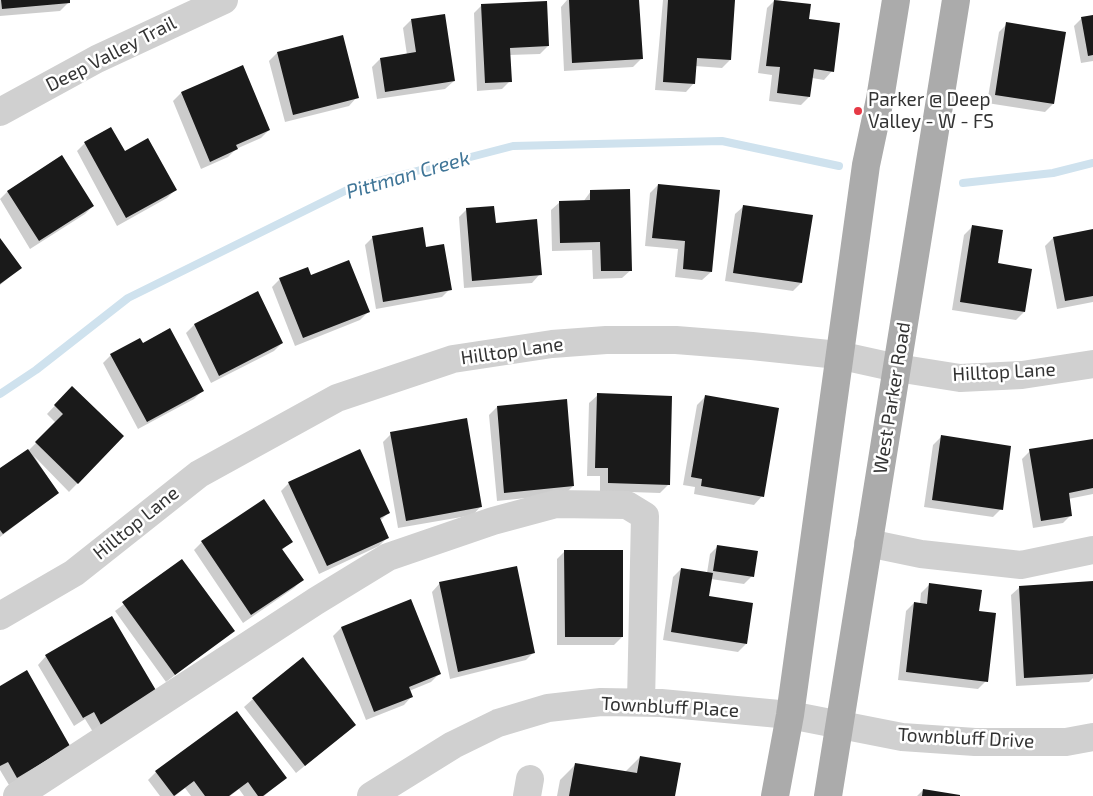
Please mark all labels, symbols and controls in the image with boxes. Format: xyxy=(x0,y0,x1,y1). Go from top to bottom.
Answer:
street label: Deep Valley Trail xyxy=(42,11,180,97)
place label: Parker @ Deep Valley - W - FS xyxy=(868,89,994,133)
marker: Parker @ Deep Valley - W - FS xyxy=(852,105,864,117)
water label: Pittman Creek xyxy=(343,146,473,204)
street label: West Parker Road xyxy=(869,320,915,476)
street label: Hilltop Lane xyxy=(459,333,565,369)
street label: Hilltop Lane xyxy=(952,358,1056,386)
street label: Hilltop Lane xyxy=(89,482,183,564)
street label: Townbluff Place xyxy=(600,692,740,722)
street label: Townbluff Drive xyxy=(897,723,1035,753)

